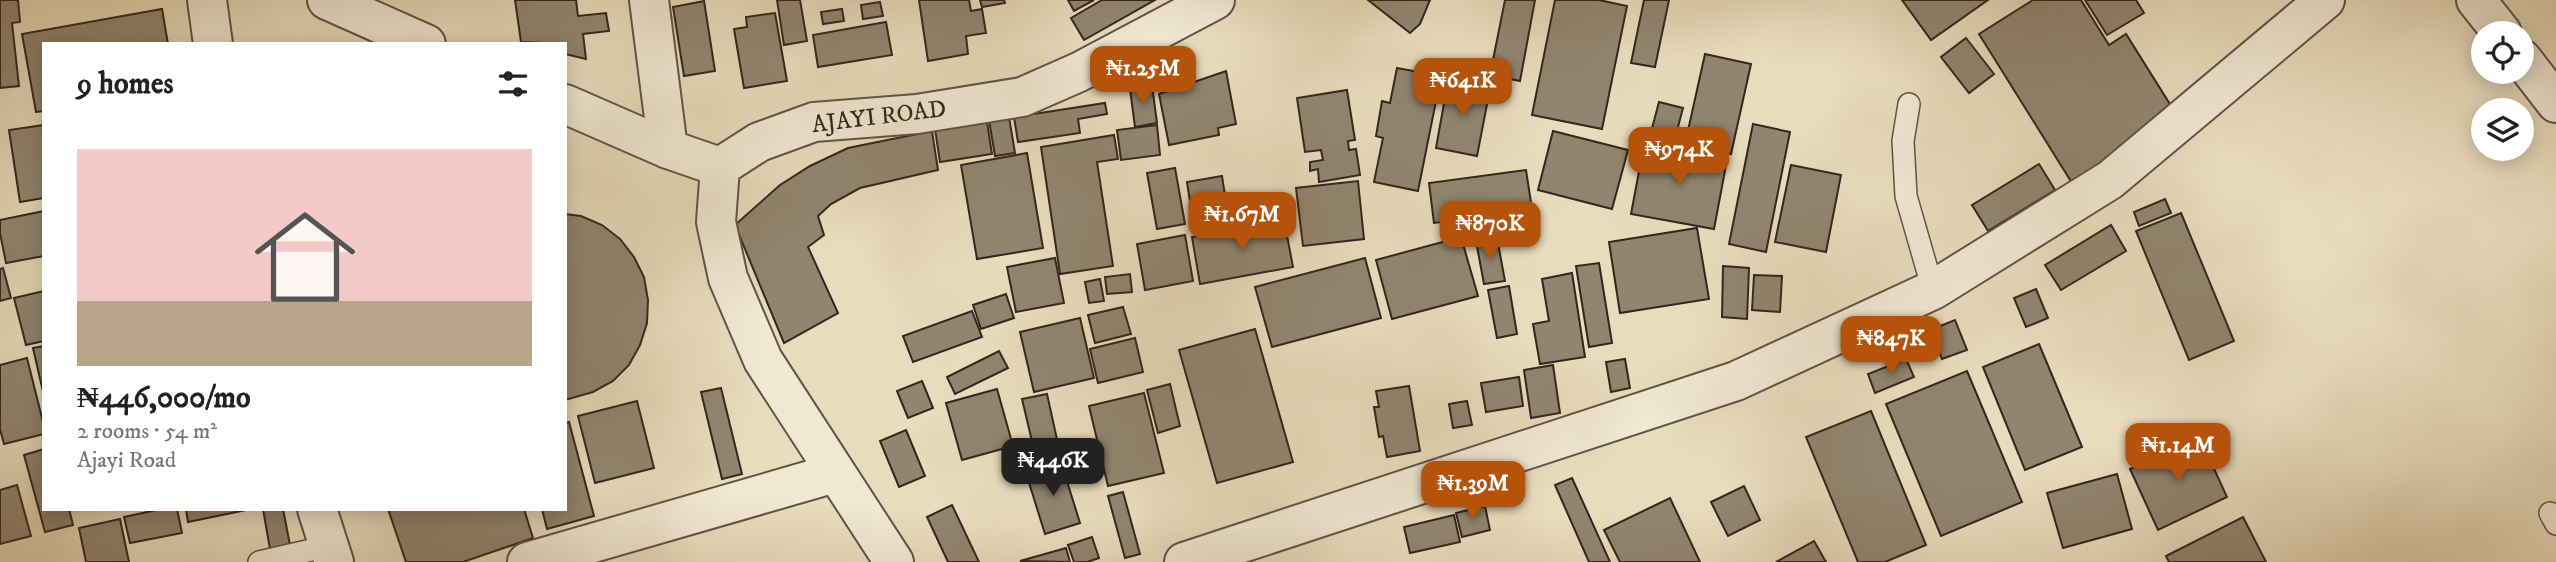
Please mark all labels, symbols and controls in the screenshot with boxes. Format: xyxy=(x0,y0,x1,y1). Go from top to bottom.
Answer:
map controls xyxy=(2471,21,2534,161)
button: locate xyxy=(2471,21,2534,84)
pin: ₦1.25M xyxy=(1086,46,1200,106)
text: ₦1.25M xyxy=(1106,54,1180,83)
pin: ₦641K xyxy=(1414,58,1512,118)
icon: filters xyxy=(494,65,532,103)
text: 9 homes xyxy=(77,66,174,103)
text: ₦641K xyxy=(1430,66,1496,95)
street label: AJAYI ROAD xyxy=(810,94,948,140)
button: layers xyxy=(2471,98,2534,161)
pin: ₦974K xyxy=(1630,128,1728,187)
text: ₦974K xyxy=(1644,135,1714,164)
pin: ₦1.67M xyxy=(1185,192,1299,252)
icon: home xyxy=(242,194,368,320)
text: ₦1.67M xyxy=(1204,200,1280,229)
pin: ₦870K xyxy=(1441,202,1539,261)
text: ₦870K xyxy=(1456,209,1524,238)
pin: ₦847K xyxy=(1842,316,1940,376)
text: ₦847K xyxy=(1857,324,1925,353)
text: ₦446,000/mo xyxy=(77,380,251,417)
text: 2 rooms · 54 m² xyxy=(77,417,217,446)
pin: ₦1.14M xyxy=(2121,424,2235,483)
text: ₦1.14M xyxy=(2141,431,2215,460)
pin: ₦446K xyxy=(1004,438,1102,498)
text: Ajayi Road xyxy=(77,446,176,475)
text: ₦446K xyxy=(1017,446,1089,475)
pin: ₦1.39M xyxy=(1416,462,1530,521)
text: ₦1.39M xyxy=(1437,469,1509,498)

